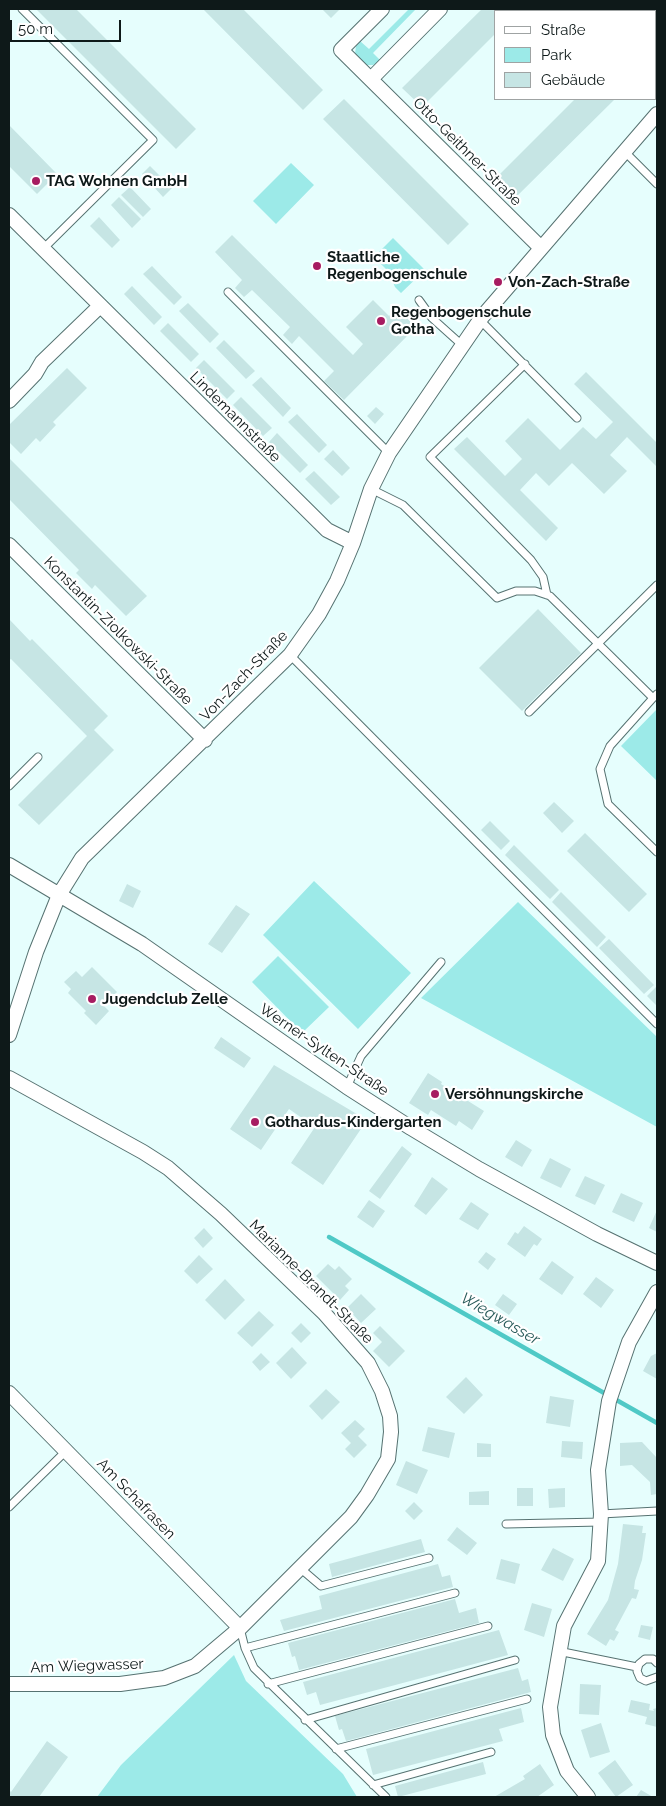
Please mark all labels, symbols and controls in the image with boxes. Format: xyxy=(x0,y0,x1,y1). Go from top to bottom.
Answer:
scale bar xyxy=(12,10,124,42)
legend xyxy=(493,10,656,100)
text: 50 m xyxy=(18,20,53,38)
text: Straße xyxy=(541,21,585,39)
text: Park xyxy=(541,46,572,64)
text: Gebäude xyxy=(541,71,605,89)
street label: Otto-Geithner-Straße xyxy=(409,94,525,210)
place label: TAG Wohnen GmbH xyxy=(46,172,187,190)
marker: TAG Wohnen GmbH xyxy=(30,175,42,187)
place label: Staatliche Regenbogenschule xyxy=(327,248,467,283)
marker: Staatliche Regenbogenschule xyxy=(311,260,323,272)
place label: Von-Zach-Straße xyxy=(508,273,630,291)
marker: Von-Zach-Straße xyxy=(492,276,504,288)
place label: Regenbogenschule Gotha xyxy=(391,303,531,338)
marker: Regenbogenschule Gotha xyxy=(375,315,387,327)
street label: Lindemannstraße xyxy=(186,368,284,466)
street label: Konstantin-Ziolkowski-Straße xyxy=(40,553,196,709)
street label: Von-Zach-Straße xyxy=(196,627,292,725)
place label: Jugendclub Zelle xyxy=(102,990,228,1008)
marker: Jugendclub Zelle xyxy=(86,993,98,1005)
street label: Werner-Sylten-Straße xyxy=(256,1000,392,1100)
place label: Versöhnungskirche xyxy=(445,1085,583,1103)
marker: Versöhnungskirche xyxy=(429,1088,441,1100)
place label: Gothardus-Kindergarten xyxy=(265,1113,442,1131)
marker: Gothardus-Kindergarten xyxy=(249,1116,261,1128)
street label: Marianne-Brandt-Straße xyxy=(245,1216,377,1348)
water label: Wiegwasser xyxy=(457,1289,543,1349)
street label: Am Schafrasen xyxy=(93,1455,179,1543)
street label: Am Wiegwasser xyxy=(30,1655,144,1677)

